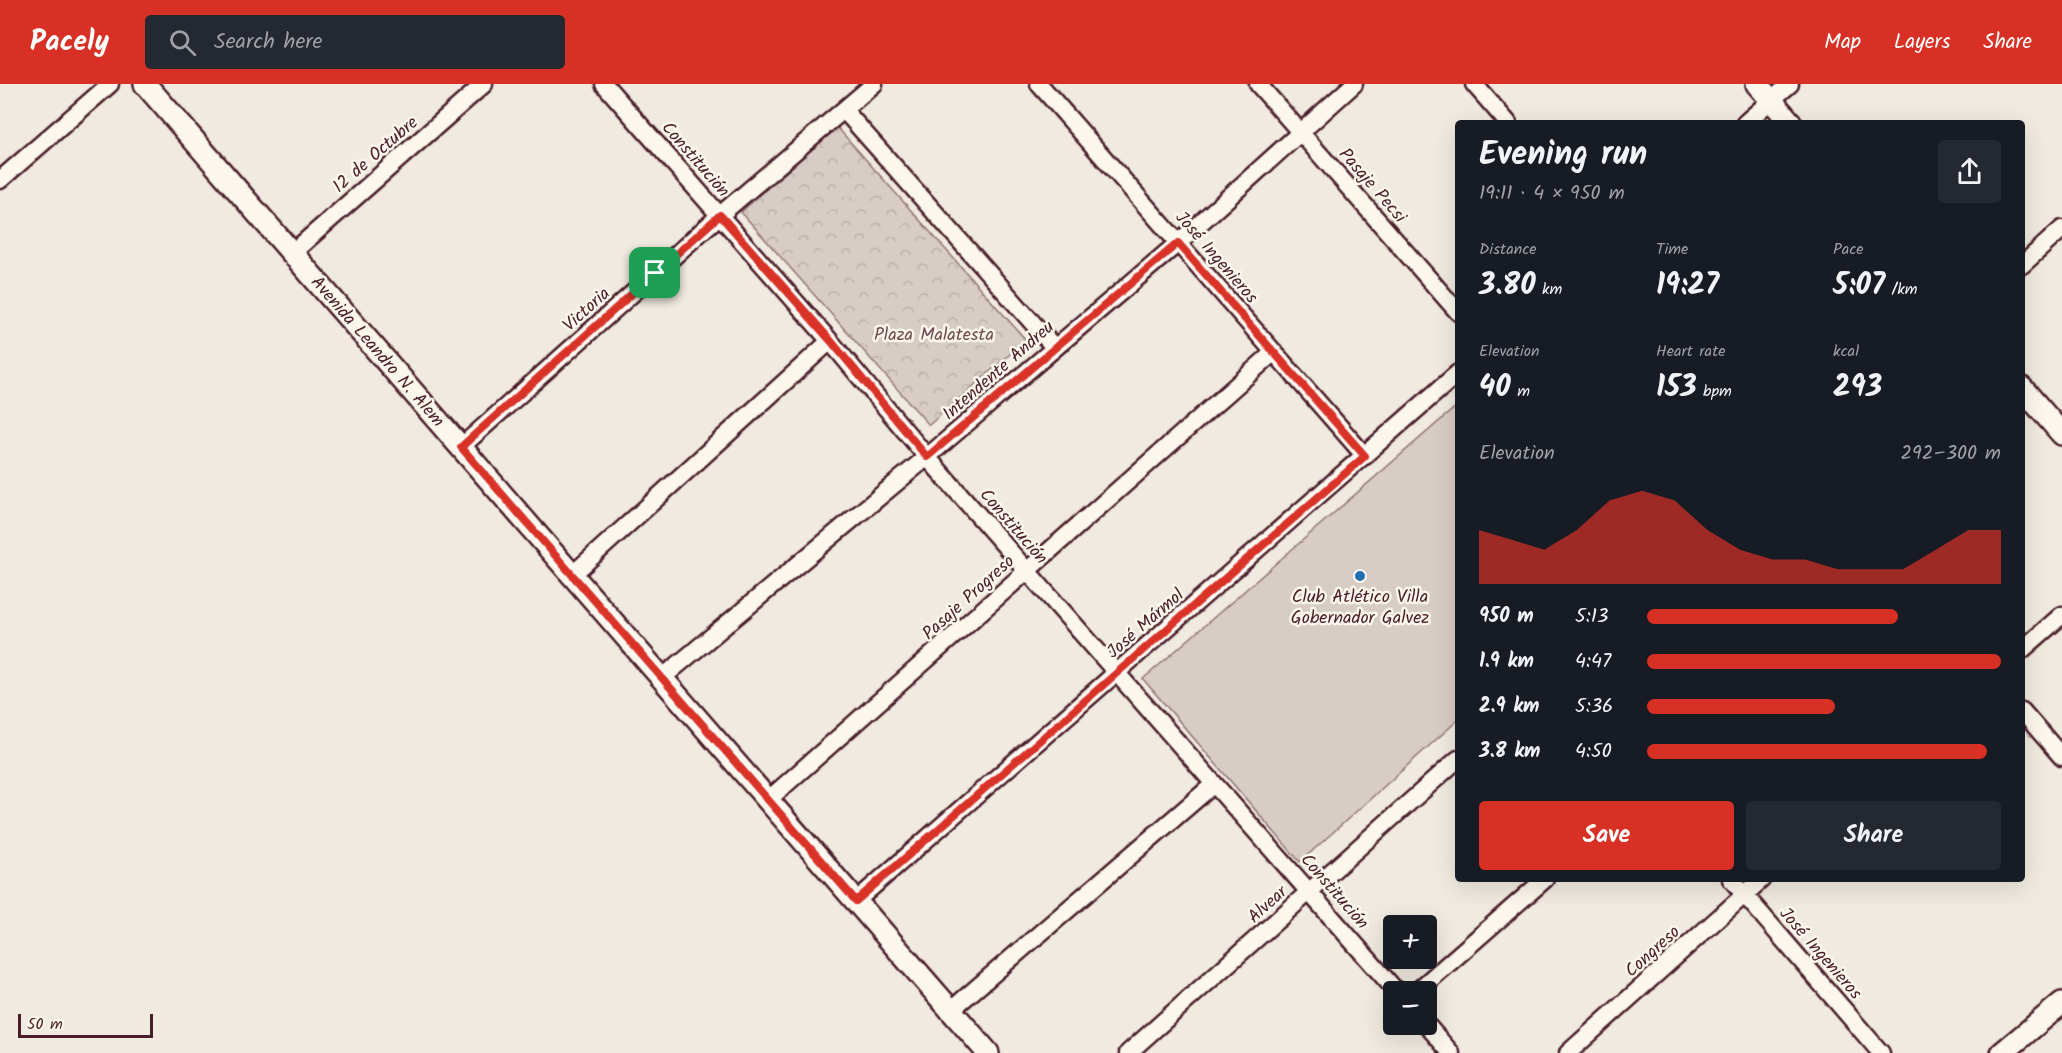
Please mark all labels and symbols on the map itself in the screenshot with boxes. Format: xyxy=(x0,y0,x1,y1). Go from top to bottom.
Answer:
street label: 12 de Octubre xyxy=(327,109,425,201)
street label: Constitución xyxy=(653,115,736,205)
street label: Pasaje Pecsi xyxy=(1331,142,1413,231)
street label: José Ingenieros xyxy=(1167,205,1265,311)
pin xyxy=(629,247,680,298)
street label: Avenida Leandro N. Alem xyxy=(303,270,451,434)
street label: Victoria xyxy=(557,281,617,340)
street label: Intendente Andreu xyxy=(936,314,1062,428)
park label: Plaza Malatesta xyxy=(874,321,994,350)
street label: Constitución xyxy=(971,482,1054,572)
street label: Pasaje Progreso xyxy=(916,548,1022,648)
marker: Club Atlético Villa Gobernador Galvez xyxy=(1353,569,1367,583)
street label: José Mármol xyxy=(1101,582,1192,666)
place label: Club Atlético Villa Gobernador Galvez xyxy=(1291,583,1429,633)
street label: Constitución xyxy=(1292,847,1375,937)
street label: Alvear xyxy=(1241,878,1295,931)
street label: José Ingenieros xyxy=(1771,901,1869,1007)
street label: Congreso xyxy=(1618,919,1688,985)
scale bar xyxy=(18,1011,153,1038)

